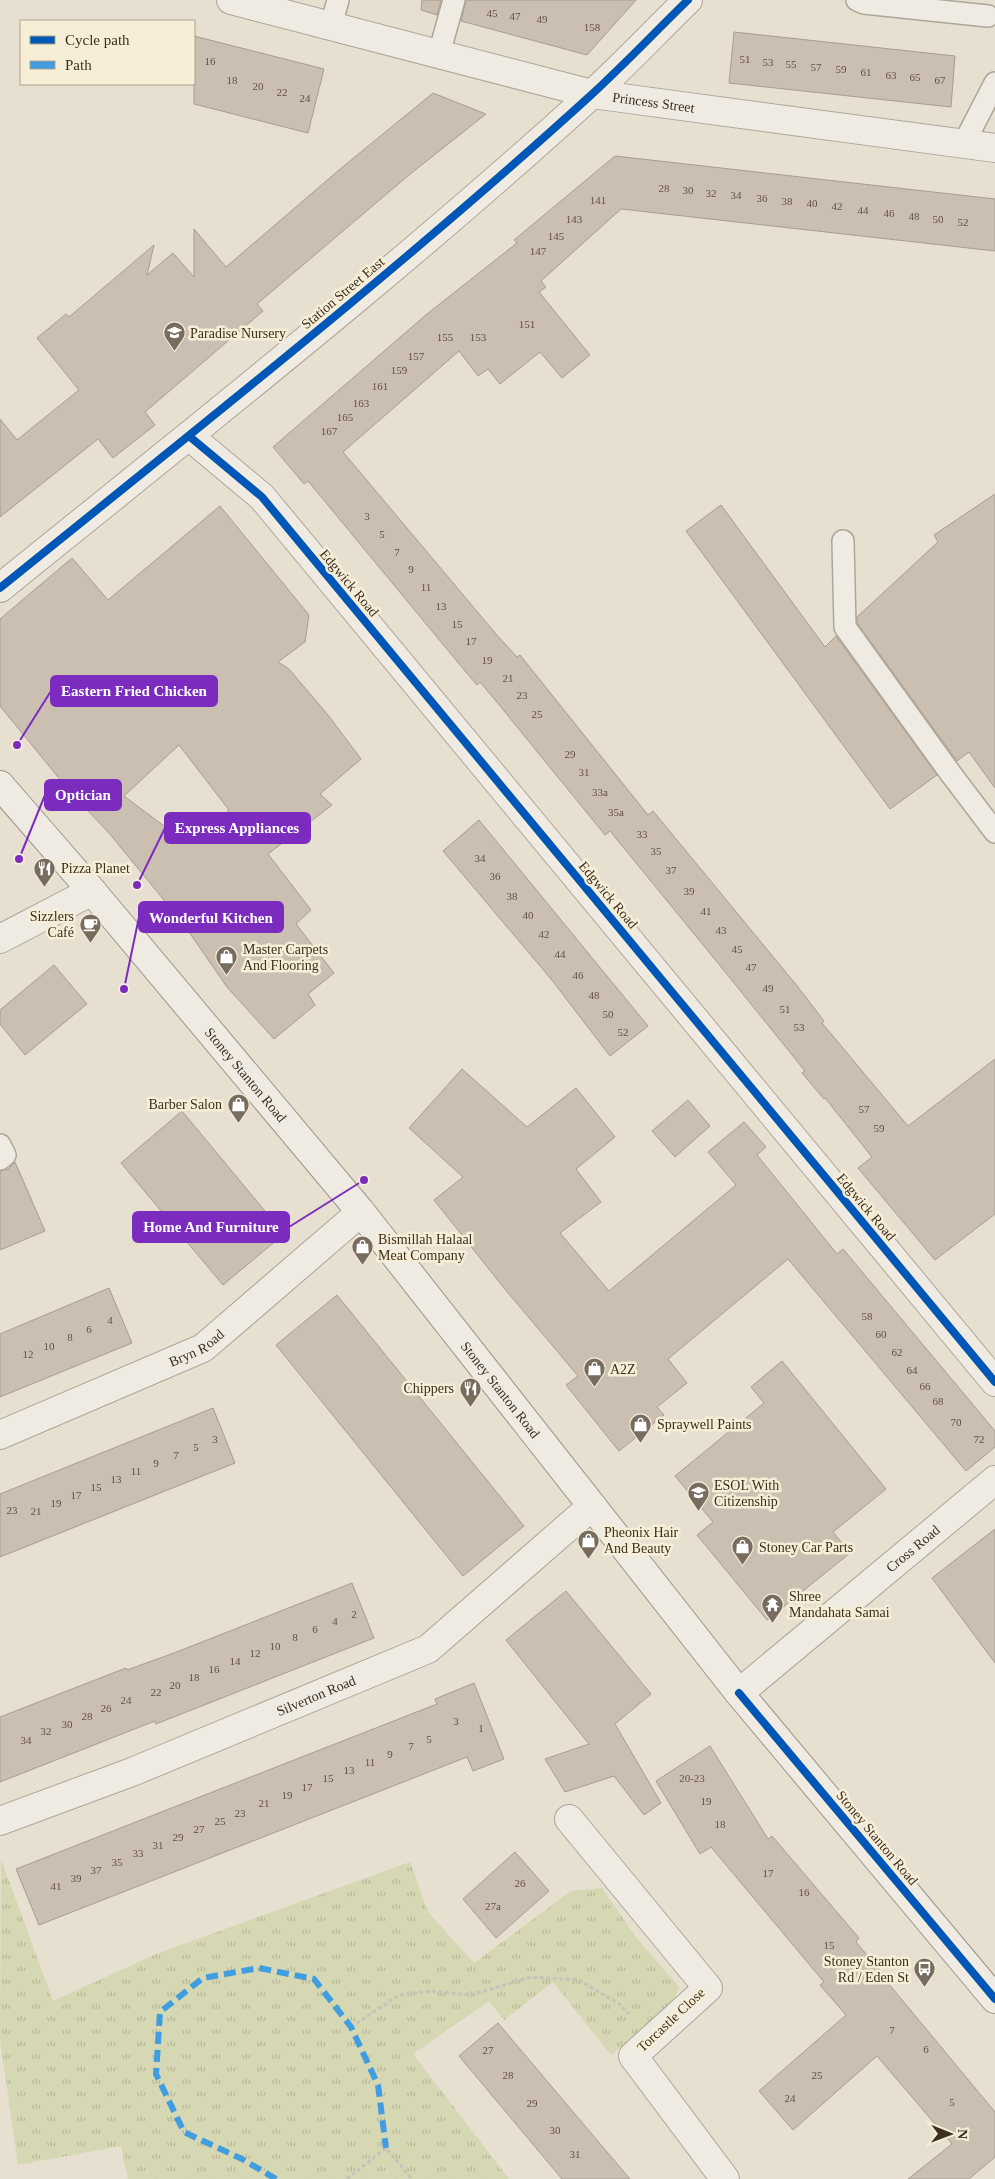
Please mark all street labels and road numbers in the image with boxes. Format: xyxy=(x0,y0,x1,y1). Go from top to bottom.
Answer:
street label: Princess Street xyxy=(611,89,696,115)
street label: Station Street East xyxy=(299,254,388,332)
street label: Edgwick Road xyxy=(317,546,381,620)
street label: Edgwick Road xyxy=(576,858,640,932)
street label: Stoney Stanton Road xyxy=(202,1025,290,1125)
street label: Edgwick Road xyxy=(834,1170,898,1244)
street label: Bryn Road xyxy=(167,1326,227,1369)
street label: Stoney Stanton Road xyxy=(458,1338,543,1441)
street label: Cross Road xyxy=(883,1522,943,1575)
street label: Silverton Road xyxy=(274,1672,358,1719)
street label: Stoney Stanton Road xyxy=(833,1788,921,1888)
street label: Torcastle Close xyxy=(634,1985,708,2055)

